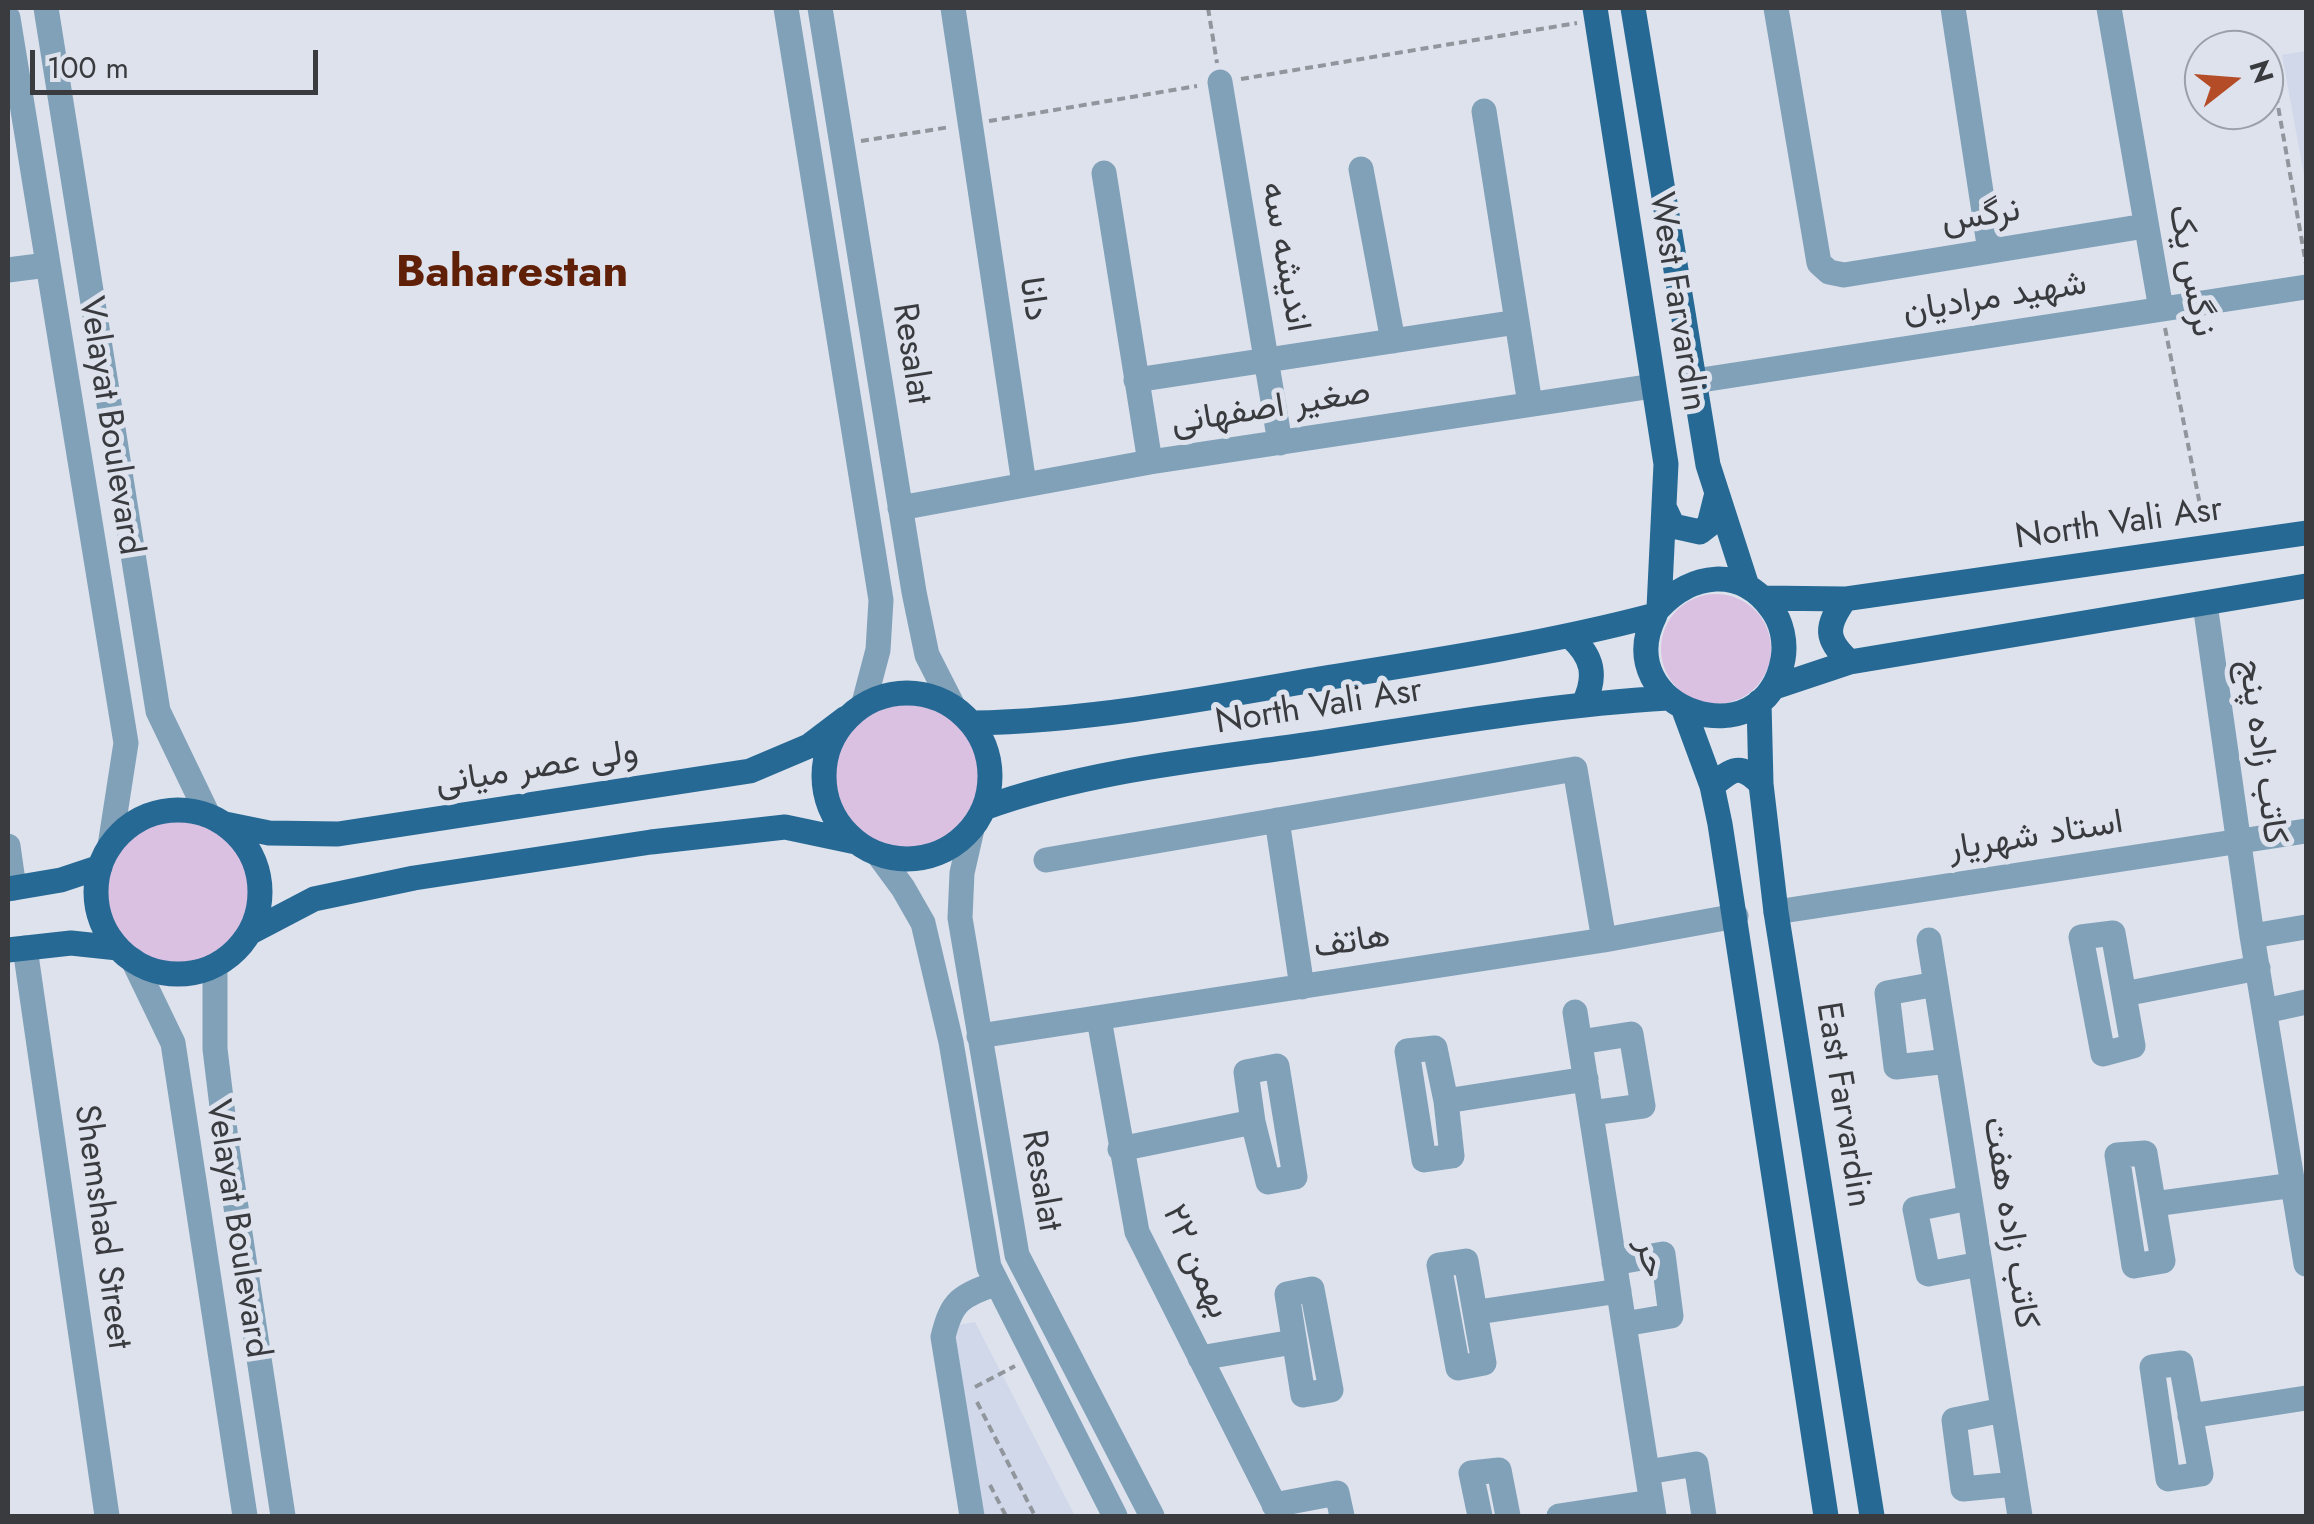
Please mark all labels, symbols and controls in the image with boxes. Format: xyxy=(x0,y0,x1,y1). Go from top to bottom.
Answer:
scale bar xyxy=(35,30,322,92)
north arrow xyxy=(2184,30,2284,130)
text: 100 m xyxy=(47,46,129,89)
text: N xyxy=(2238,55,2284,88)
street label: اندیشه سه xyxy=(1250,179,1318,335)
street label: West Farvardin xyxy=(1638,190,1714,414)
street label: نرگس xyxy=(1939,190,2023,244)
street label: نرگس یک xyxy=(2157,201,2223,341)
district label: Baharestan xyxy=(396,248,628,302)
street label: شهید مرادیان xyxy=(1900,264,2090,334)
street label: دانا xyxy=(1008,274,1056,324)
street label: Velayat Boulevard xyxy=(68,294,150,558)
street label: Resalat xyxy=(881,300,939,408)
street label: صغیر اصفهانی xyxy=(1168,373,1374,445)
street label: North Vali Asr xyxy=(2013,490,2225,560)
street label: کاتب زاده پنج xyxy=(2227,657,2295,847)
street label: North Vali Asr xyxy=(1213,671,1425,745)
street label: ولی عصر میانی xyxy=(433,732,641,806)
street label: استاد شهریار xyxy=(1946,802,2126,872)
street label: هاتف xyxy=(1311,916,1393,970)
street label: East Farvardin xyxy=(1805,999,1879,1211)
street label: Velayat Boulevard xyxy=(195,1097,277,1361)
street label: Shemshad Street xyxy=(63,1102,139,1352)
street label: کاتب زاده هفت xyxy=(1972,1114,2046,1332)
street label: Resalat xyxy=(1010,1127,1070,1235)
street label: ۲۲ بهمن xyxy=(1151,1199,1239,1325)
street label: حر xyxy=(1625,1237,1673,1281)

